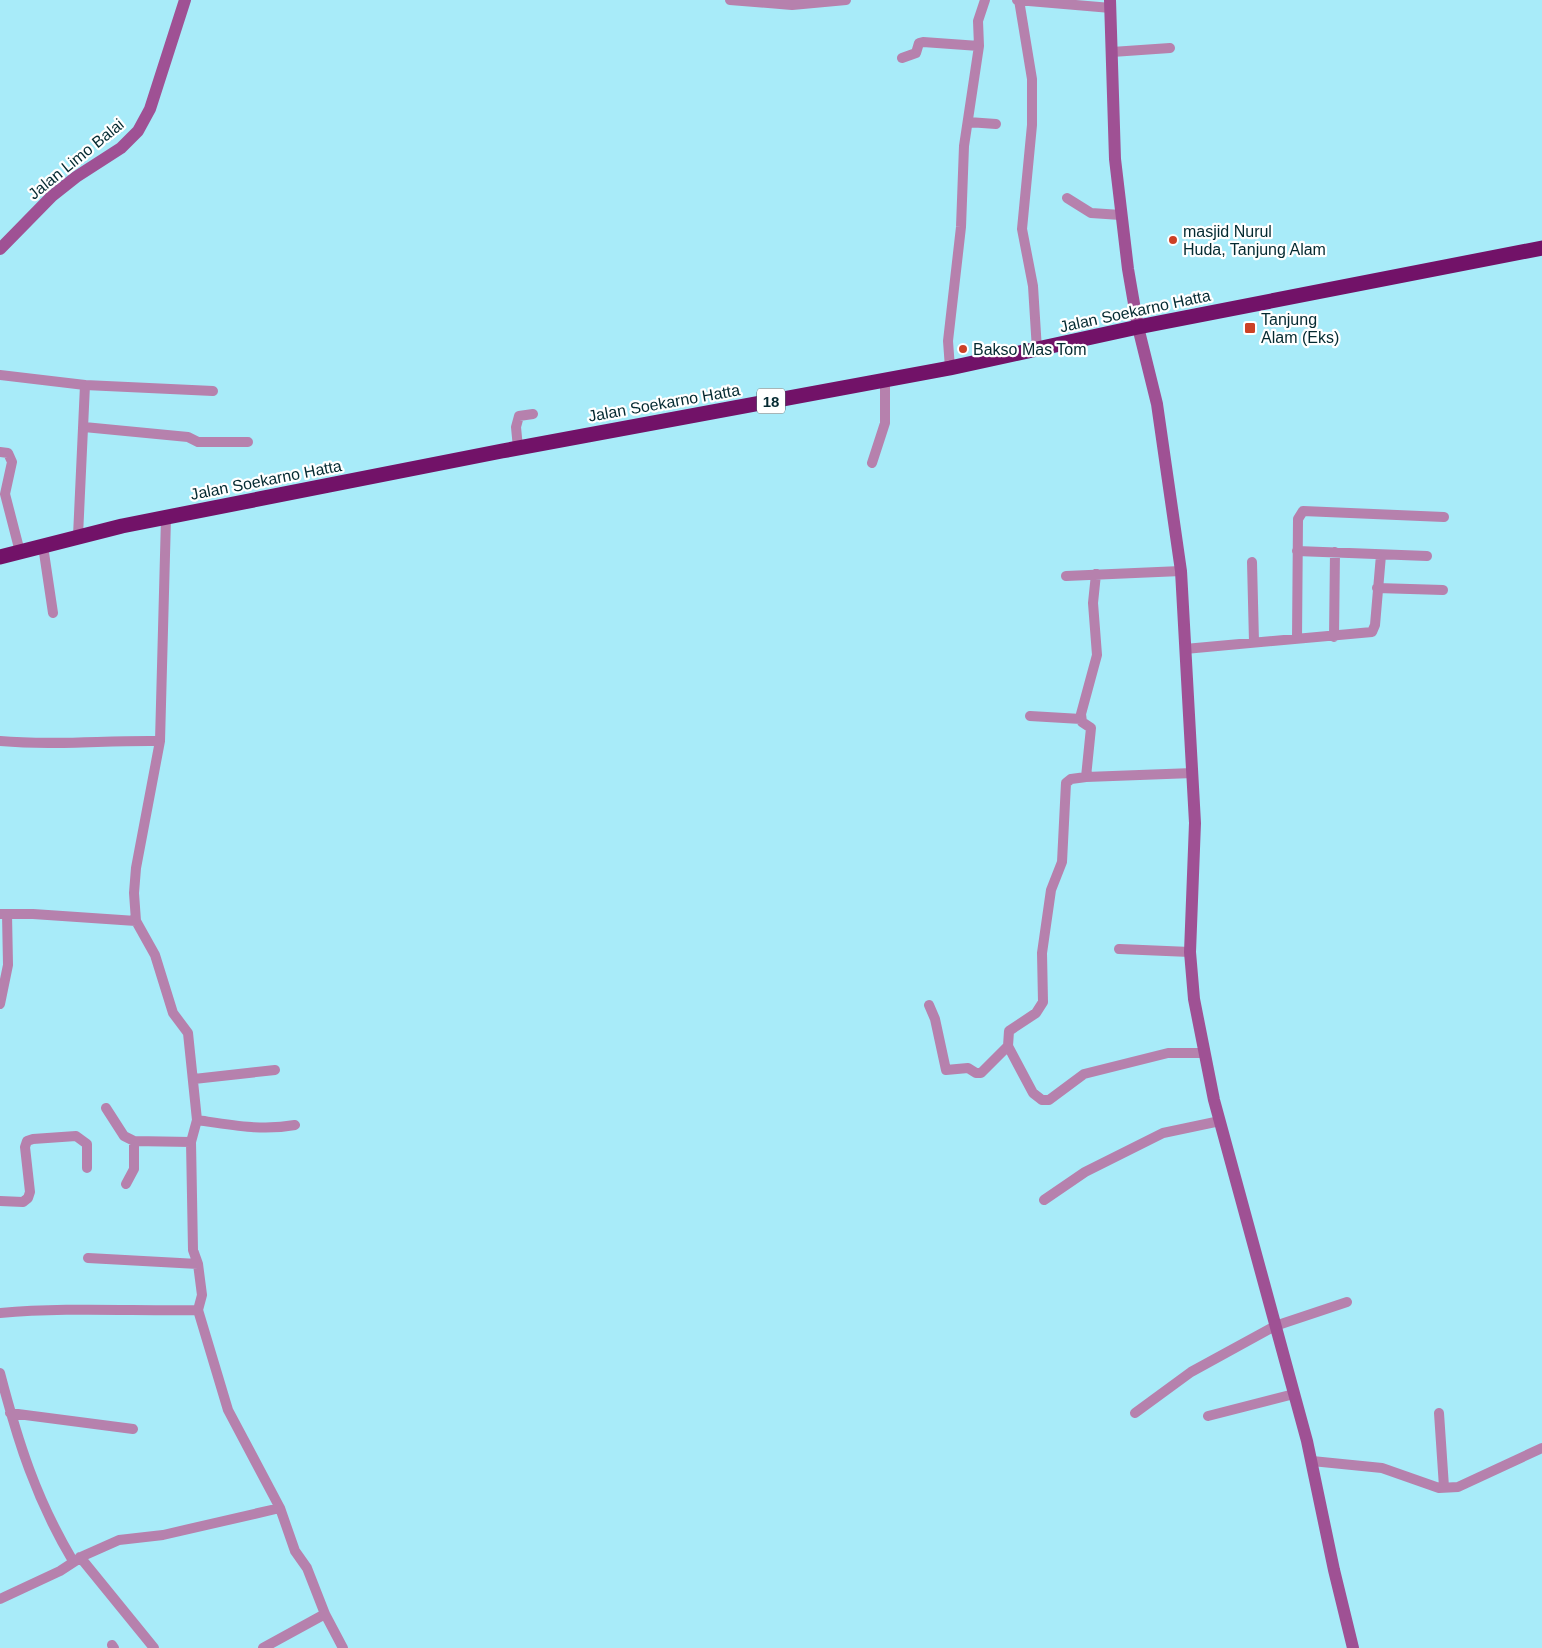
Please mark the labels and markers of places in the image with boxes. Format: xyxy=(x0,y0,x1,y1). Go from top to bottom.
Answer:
place label: masjid Nurul Huda, Tanjung Alam xyxy=(1183,223,1326,258)
marker: masjid Nurul Huda, Tanjung Alam xyxy=(1167,234,1179,246)
place label: Tanjung Alam (Eks) xyxy=(1261,311,1339,346)
marker: Tanjung Alam (Eks) xyxy=(1243,321,1257,335)
place label: Bakso Mas Tom xyxy=(973,341,1087,358)
marker: Bakso Mas Tom xyxy=(957,343,969,355)

